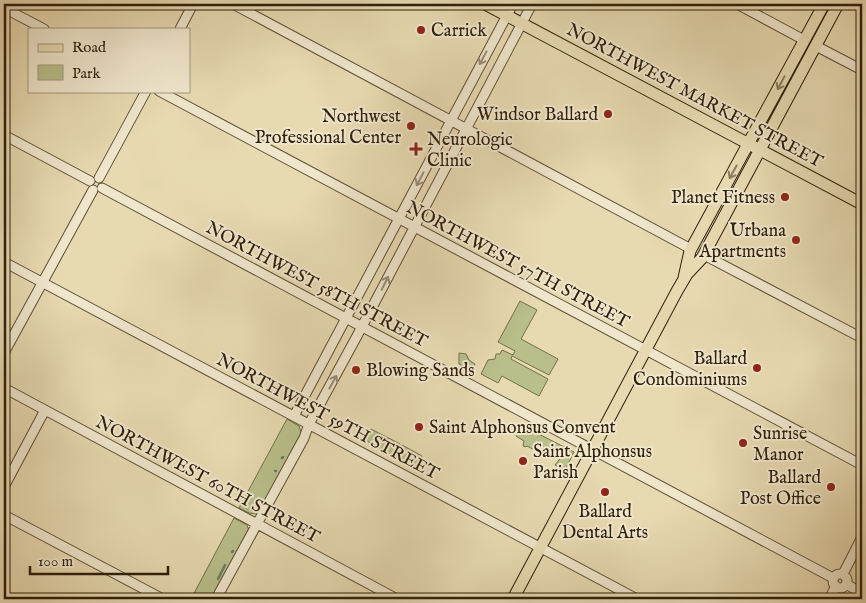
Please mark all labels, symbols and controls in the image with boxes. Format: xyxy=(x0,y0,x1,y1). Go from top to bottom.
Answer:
street label: NORTHWEST MARKET STREET xyxy=(562,19,826,174)
place label: Carrick xyxy=(431,20,487,43)
marker: Carrick xyxy=(415,24,427,36)
legend xyxy=(28,28,190,92)
text: Road xyxy=(72,38,107,57)
one-way arrow xyxy=(478,50,488,65)
text: Park xyxy=(72,64,102,83)
one-way arrow xyxy=(776,75,786,90)
place label: Windsor Ballard xyxy=(477,104,598,127)
place label: Northwest Professional Center xyxy=(255,106,401,150)
marker: Windsor Ballard xyxy=(602,108,614,120)
marker: Northwest Professional Center xyxy=(405,120,417,132)
place label: Neurologic Clinic xyxy=(427,129,513,173)
marker: Neurologic Clinic xyxy=(409,142,423,156)
one-way arrow xyxy=(727,165,737,179)
one-way arrow xyxy=(415,171,425,186)
place label: Planet Fitness xyxy=(671,187,775,210)
marker: Planet Fitness xyxy=(779,191,791,203)
street label: NORTHWEST 57TH STREET xyxy=(402,197,633,334)
street label: NORTHWEST 58TH STREET xyxy=(201,217,431,354)
place label: Urbana Apartments xyxy=(698,220,786,264)
marker: Urbana Apartments xyxy=(790,234,802,246)
one-way arrow xyxy=(381,276,390,291)
place label: Ballard Condominiums xyxy=(633,348,747,392)
street label: NORTHWEST 59TH STREET xyxy=(212,349,443,486)
place label: Blowing Sands xyxy=(366,360,475,383)
marker: Ballard Condominiums xyxy=(751,362,763,374)
marker: Blowing Sands xyxy=(350,364,362,376)
one-way arrow xyxy=(328,375,338,389)
street label: NORTHWEST 60TH STREET xyxy=(91,411,323,549)
place label: Saint Alphonsus Convent xyxy=(429,417,616,440)
marker: Saint Alphonsus Convent xyxy=(413,421,425,433)
place label: Sunrise Manor xyxy=(753,423,807,467)
marker: Sunrise Manor xyxy=(737,437,749,449)
place label: Saint Alphonsus Parish xyxy=(533,441,652,485)
marker: Saint Alphonsus Parish xyxy=(517,455,529,467)
place label: Ballard Post Office xyxy=(740,467,821,511)
marker: Ballard Post Office xyxy=(825,481,837,493)
marker: Ballard Dental Arts xyxy=(599,486,611,498)
place label: Ballard Dental Arts xyxy=(562,501,648,545)
scale bar xyxy=(30,543,168,575)
text: 100 m xyxy=(38,552,74,571)

